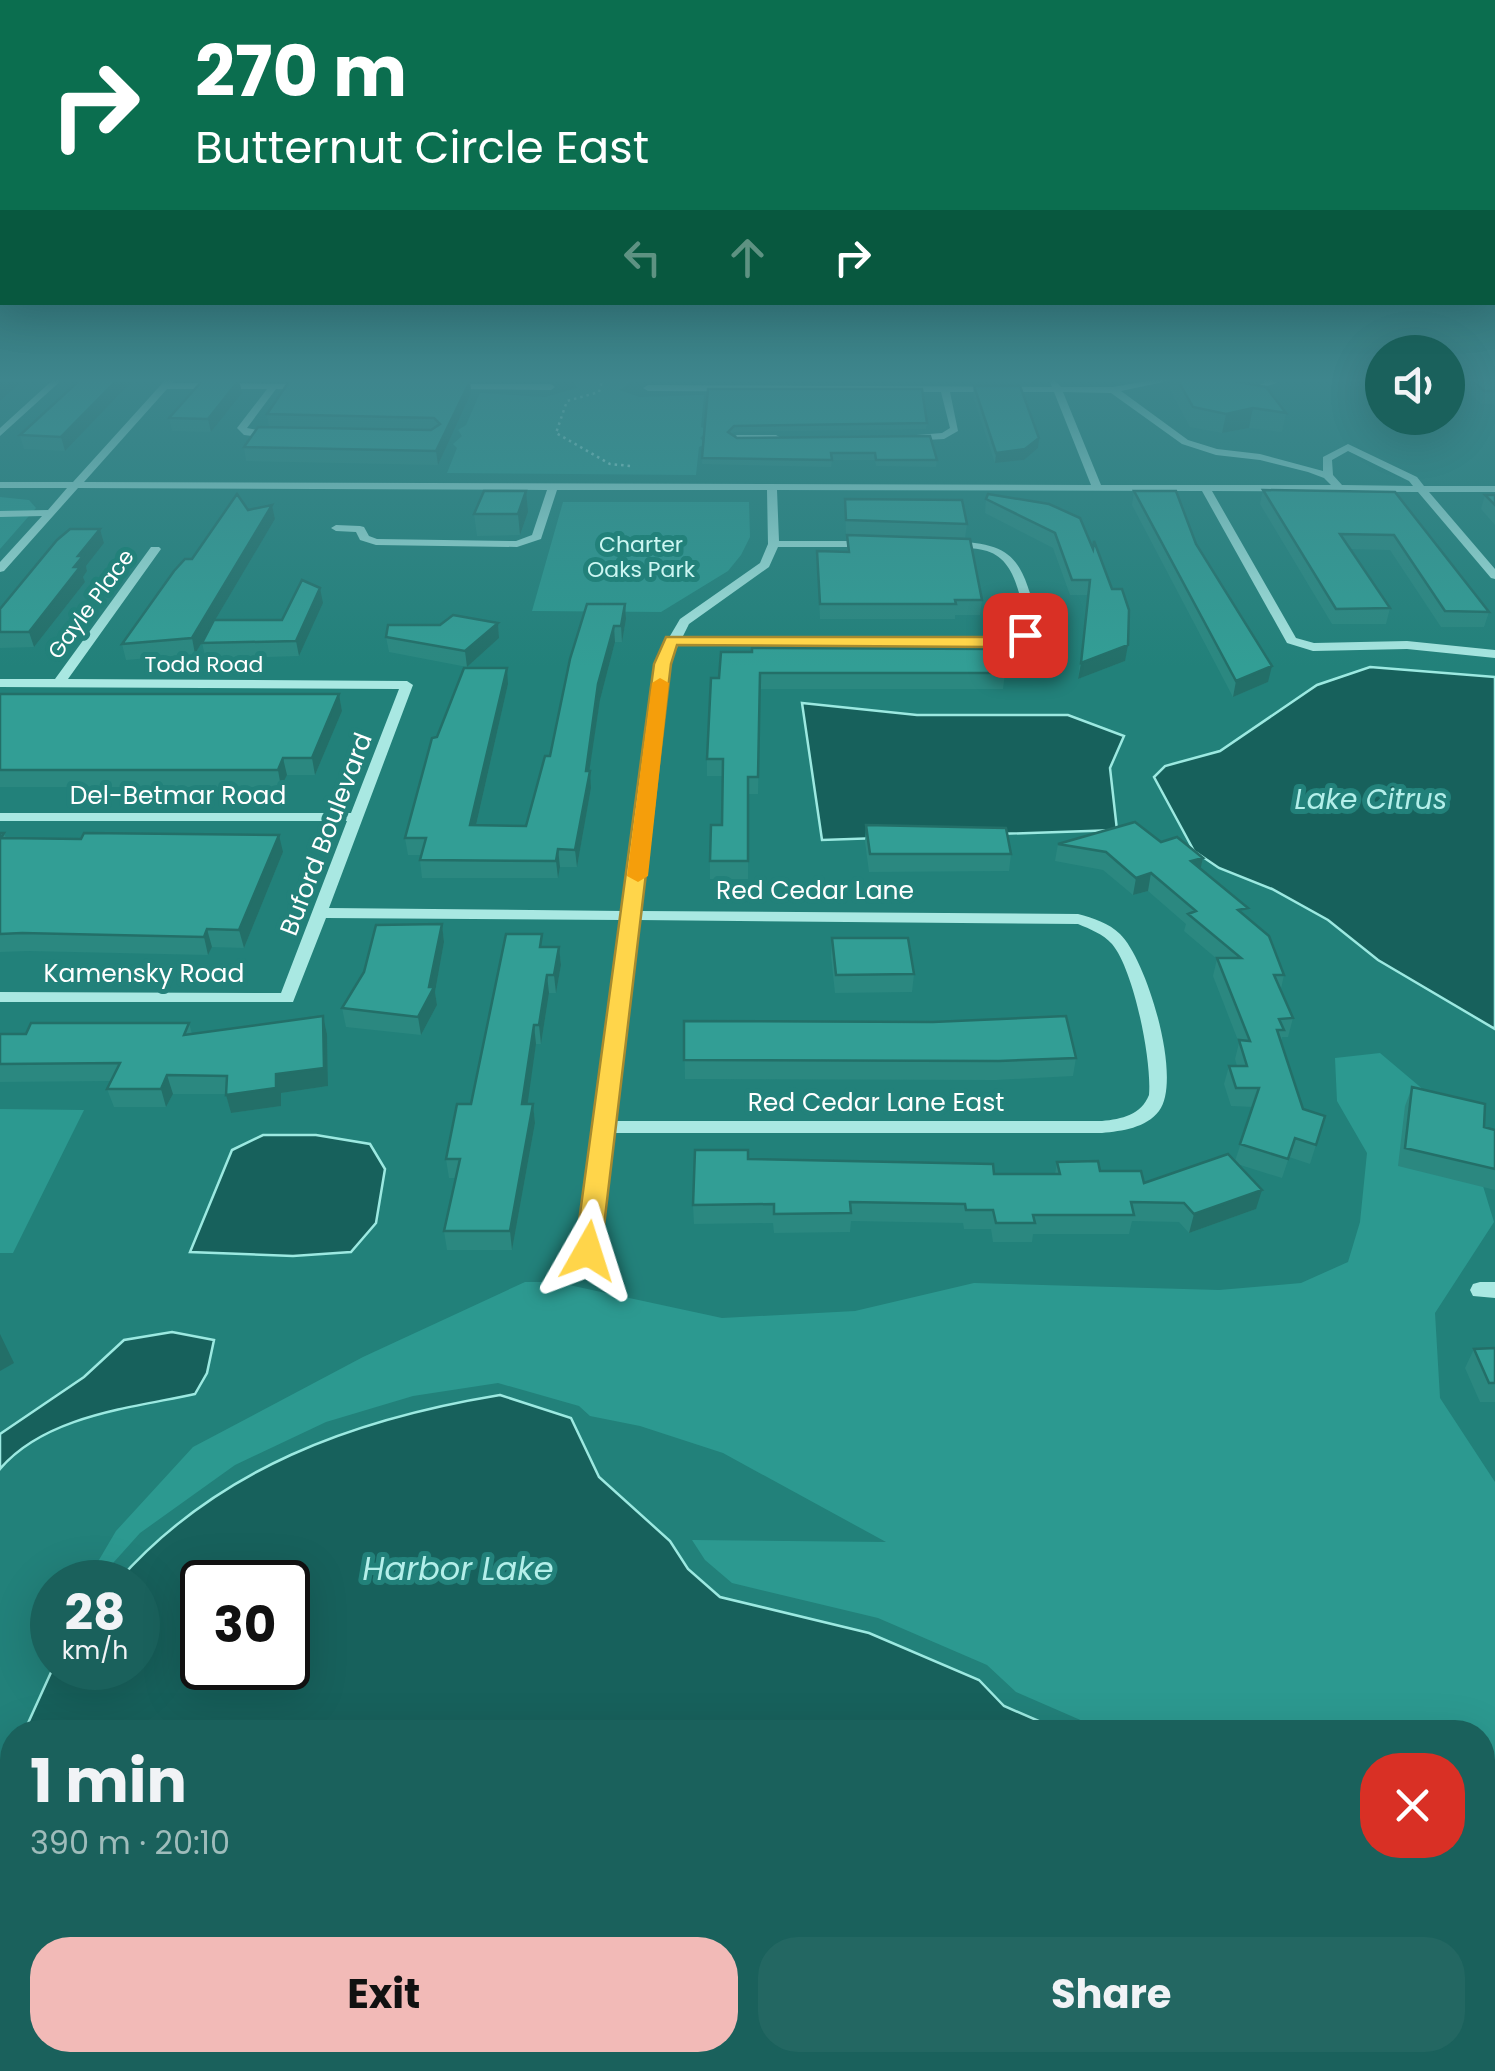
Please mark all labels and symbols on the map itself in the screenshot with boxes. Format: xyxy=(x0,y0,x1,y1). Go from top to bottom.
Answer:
park label: Charter Oaks Park xyxy=(587,529,696,585)
street label: Gayle Place xyxy=(40,543,142,665)
pin xyxy=(983,593,1068,678)
street label: Todd Road xyxy=(145,649,263,680)
street label: Buford Boulevard xyxy=(271,728,381,940)
street label: Del-Betmar Road xyxy=(70,778,286,813)
water label: Lake Citrus xyxy=(1295,780,1447,819)
street label: Red Cedar Lane xyxy=(716,873,914,908)
street label: Kamensky Road xyxy=(44,956,244,991)
street label: Red Cedar Lane East xyxy=(748,1085,1004,1120)
position arrow xyxy=(536,1199,640,1303)
water label: Harbor Lake xyxy=(362,1546,554,1591)
speed limit sign: 30 xyxy=(180,1560,310,1690)

